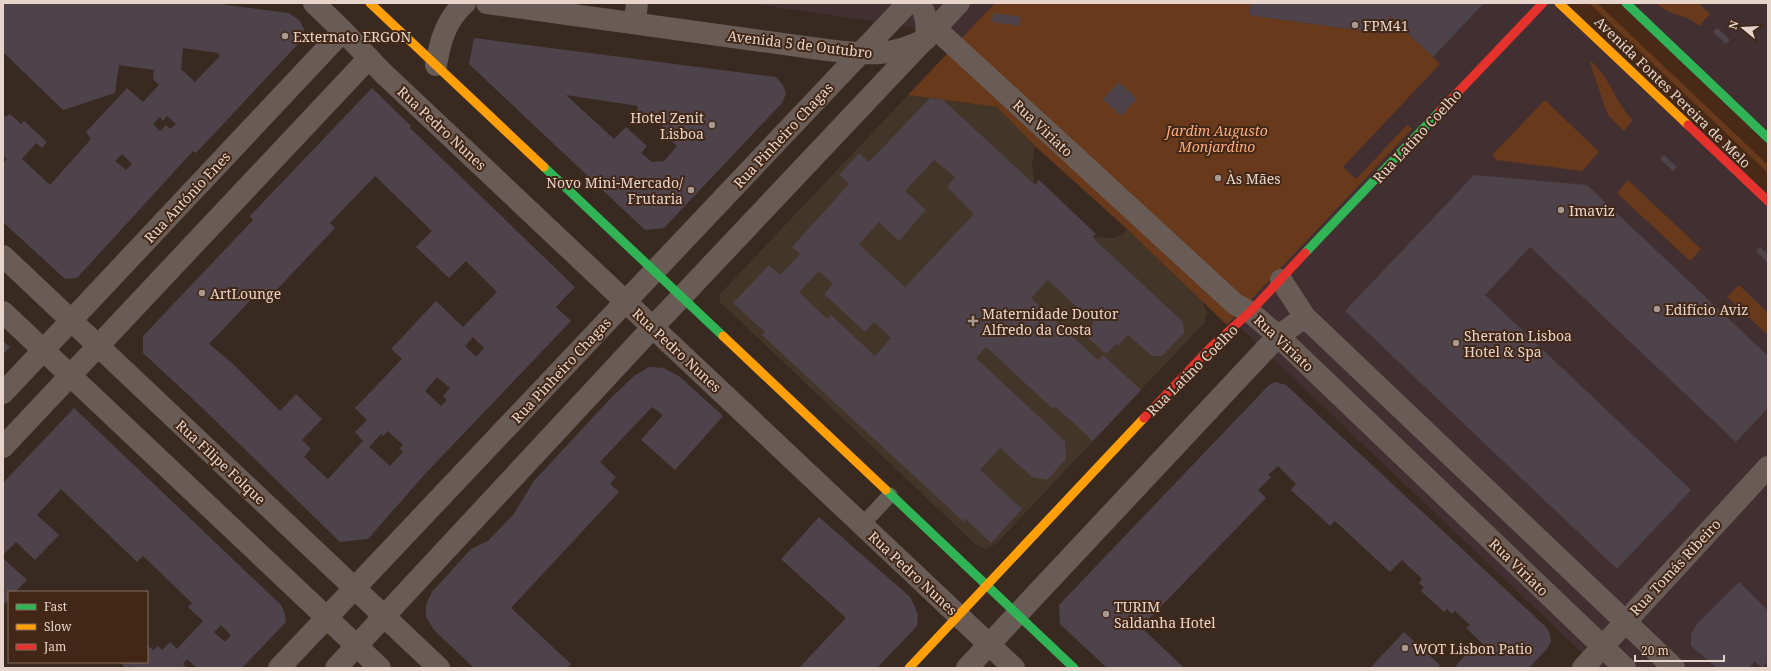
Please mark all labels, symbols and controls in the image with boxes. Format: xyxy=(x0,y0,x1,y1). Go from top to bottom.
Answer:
north arrow xyxy=(1723,8,1763,48)
street label: Avenida Fontes Pereira de Melo xyxy=(1591,12,1755,172)
place label: FPM41 xyxy=(1363,16,1409,35)
text: N xyxy=(1725,18,1742,31)
marker: FPM41 xyxy=(1350,20,1360,30)
street label: Avenida 5 de Outubro xyxy=(726,26,874,62)
place label: Externato ERGON xyxy=(293,27,411,46)
marker: Externato ERGON xyxy=(280,31,290,41)
street label: Rua Pinheiro Chagas xyxy=(729,78,837,192)
street label: Rua Pedro Nunes xyxy=(394,82,490,174)
street label: Rua Latino Coelho xyxy=(1369,85,1465,187)
street label: Rua Viriato xyxy=(1009,95,1077,161)
place label: Hotel Zenit Lisboa xyxy=(630,108,704,143)
marker: Hotel Zenit Lisboa xyxy=(707,120,717,130)
park label: Jardim Augusto Monjardino xyxy=(1163,121,1268,156)
street label: Rua António Enes xyxy=(140,147,234,247)
place label: Às Mães xyxy=(1226,169,1281,188)
place label: Novo Mini-Mercado/ Frutaria xyxy=(546,173,684,208)
marker: Às Mães xyxy=(1213,173,1223,183)
marker: Novo Mini-Mercado/ Frutaria xyxy=(686,185,696,195)
place label: Imaviz xyxy=(1569,201,1615,220)
marker: Imaviz xyxy=(1556,205,1566,215)
place label: ArtLounge xyxy=(210,284,281,303)
marker: ArtLounge xyxy=(197,288,207,298)
place label: Edifício Aviz xyxy=(1665,300,1748,319)
street label: Rua Pedro Nunes xyxy=(629,304,725,396)
place label: Maternidade Doutor Alfredo da Costa xyxy=(982,304,1119,339)
marker: Edifício Aviz xyxy=(1652,304,1662,314)
street label: Rua Viriato xyxy=(1250,310,1318,376)
street label: Rua Pinheiro Chagas xyxy=(507,313,615,427)
marker: Maternidade Doutor Alfredo da Costa xyxy=(967,315,979,327)
street label: Rua Latino Coelho xyxy=(1142,320,1242,420)
place label: Sheraton Lisboa Hotel & Spa xyxy=(1464,326,1572,361)
marker: Sheraton Lisboa Hotel & Spa xyxy=(1451,338,1461,348)
street label: Rua Filipe Folque xyxy=(172,416,270,508)
street label: Rua Tomás Ribeiro xyxy=(1625,515,1725,619)
street label: Rua Pedro Nunes xyxy=(865,527,961,619)
street label: Rua Viriato xyxy=(1485,534,1553,600)
legend xyxy=(8,591,148,663)
place label: TURIM Saldanha Hotel xyxy=(1114,597,1216,632)
text: Fast xyxy=(44,598,67,615)
marker: TURIM Saldanha Hotel xyxy=(1101,609,1111,619)
text: Slow xyxy=(44,618,72,635)
scale bar xyxy=(1635,637,1724,663)
text: Jam xyxy=(43,638,66,655)
place label: WOT Lisbon Patio xyxy=(1413,639,1532,658)
text: 20 m xyxy=(1641,642,1669,659)
marker: WOT Lisbon Patio xyxy=(1400,643,1410,653)

